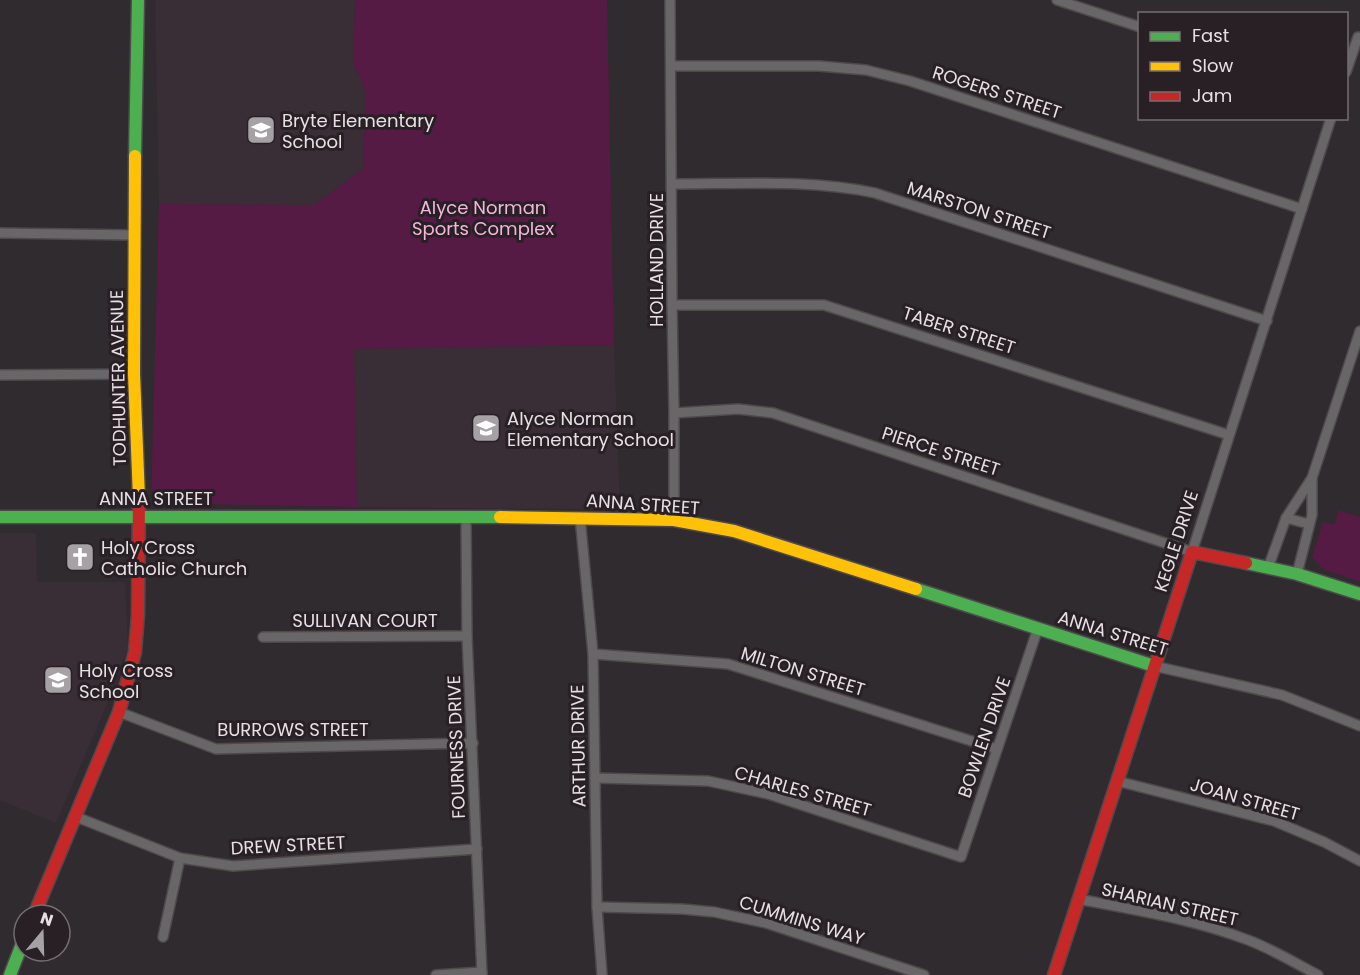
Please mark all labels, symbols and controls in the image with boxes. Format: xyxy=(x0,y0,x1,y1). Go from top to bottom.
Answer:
legend xyxy=(1138,12,1348,120)
text: Fast xyxy=(1192,23,1229,48)
text: Slow xyxy=(1192,53,1234,78)
street label: ROGERS STREET xyxy=(929,59,1065,125)
text: Jam xyxy=(1192,83,1232,108)
place label: Bryte Elementary School xyxy=(282,108,434,154)
school or university icon: Bryte Elementary School xyxy=(245,114,277,146)
street label: MARSTON STREET xyxy=(904,175,1054,245)
street label: HOLLAND DRIVE xyxy=(644,193,669,327)
park label: Alyce Norman Sports Complex xyxy=(412,195,554,241)
street label: TODHUNTER AVENUE xyxy=(104,290,132,466)
street label: TABER STREET xyxy=(899,300,1019,360)
place label: Alyce Norman Elementary School xyxy=(507,406,674,452)
school or university icon: Alyce Norman Elementary School xyxy=(470,412,502,444)
street label: PIERCE STREET xyxy=(879,420,1003,482)
street label: ANNA STREET xyxy=(99,486,213,511)
street label: KEGLE DRIVE xyxy=(1148,487,1204,595)
street label: ANNA STREET xyxy=(585,488,701,520)
place label: Holy Cross Catholic Church xyxy=(101,535,247,581)
church icon: Holy Cross Catholic Church xyxy=(64,541,96,573)
street label: ANNA STREET xyxy=(1055,604,1171,662)
street label: SULLIVAN COURT xyxy=(292,608,438,633)
street label: MILTON STREET xyxy=(738,640,868,702)
place label: Holy Cross School xyxy=(79,658,173,704)
school or university icon: Holy Cross School xyxy=(42,664,74,696)
street label: BOWLEN DRIVE xyxy=(952,673,1016,801)
street label: FOURNESS DRIVE xyxy=(441,675,471,819)
street label: ARTHUR DRIVE xyxy=(564,684,592,808)
street label: BURROWS STREET xyxy=(217,717,369,742)
street label: CHARLES STREET xyxy=(732,760,875,823)
street label: JOAN STREET xyxy=(1187,771,1303,827)
street label: DREW STREET xyxy=(230,830,346,860)
street label: SHARIAN STREET xyxy=(1099,876,1241,932)
street label: CUMMINS WAY xyxy=(736,889,868,951)
north arrow xyxy=(12,903,72,963)
text: N xyxy=(37,906,56,932)

